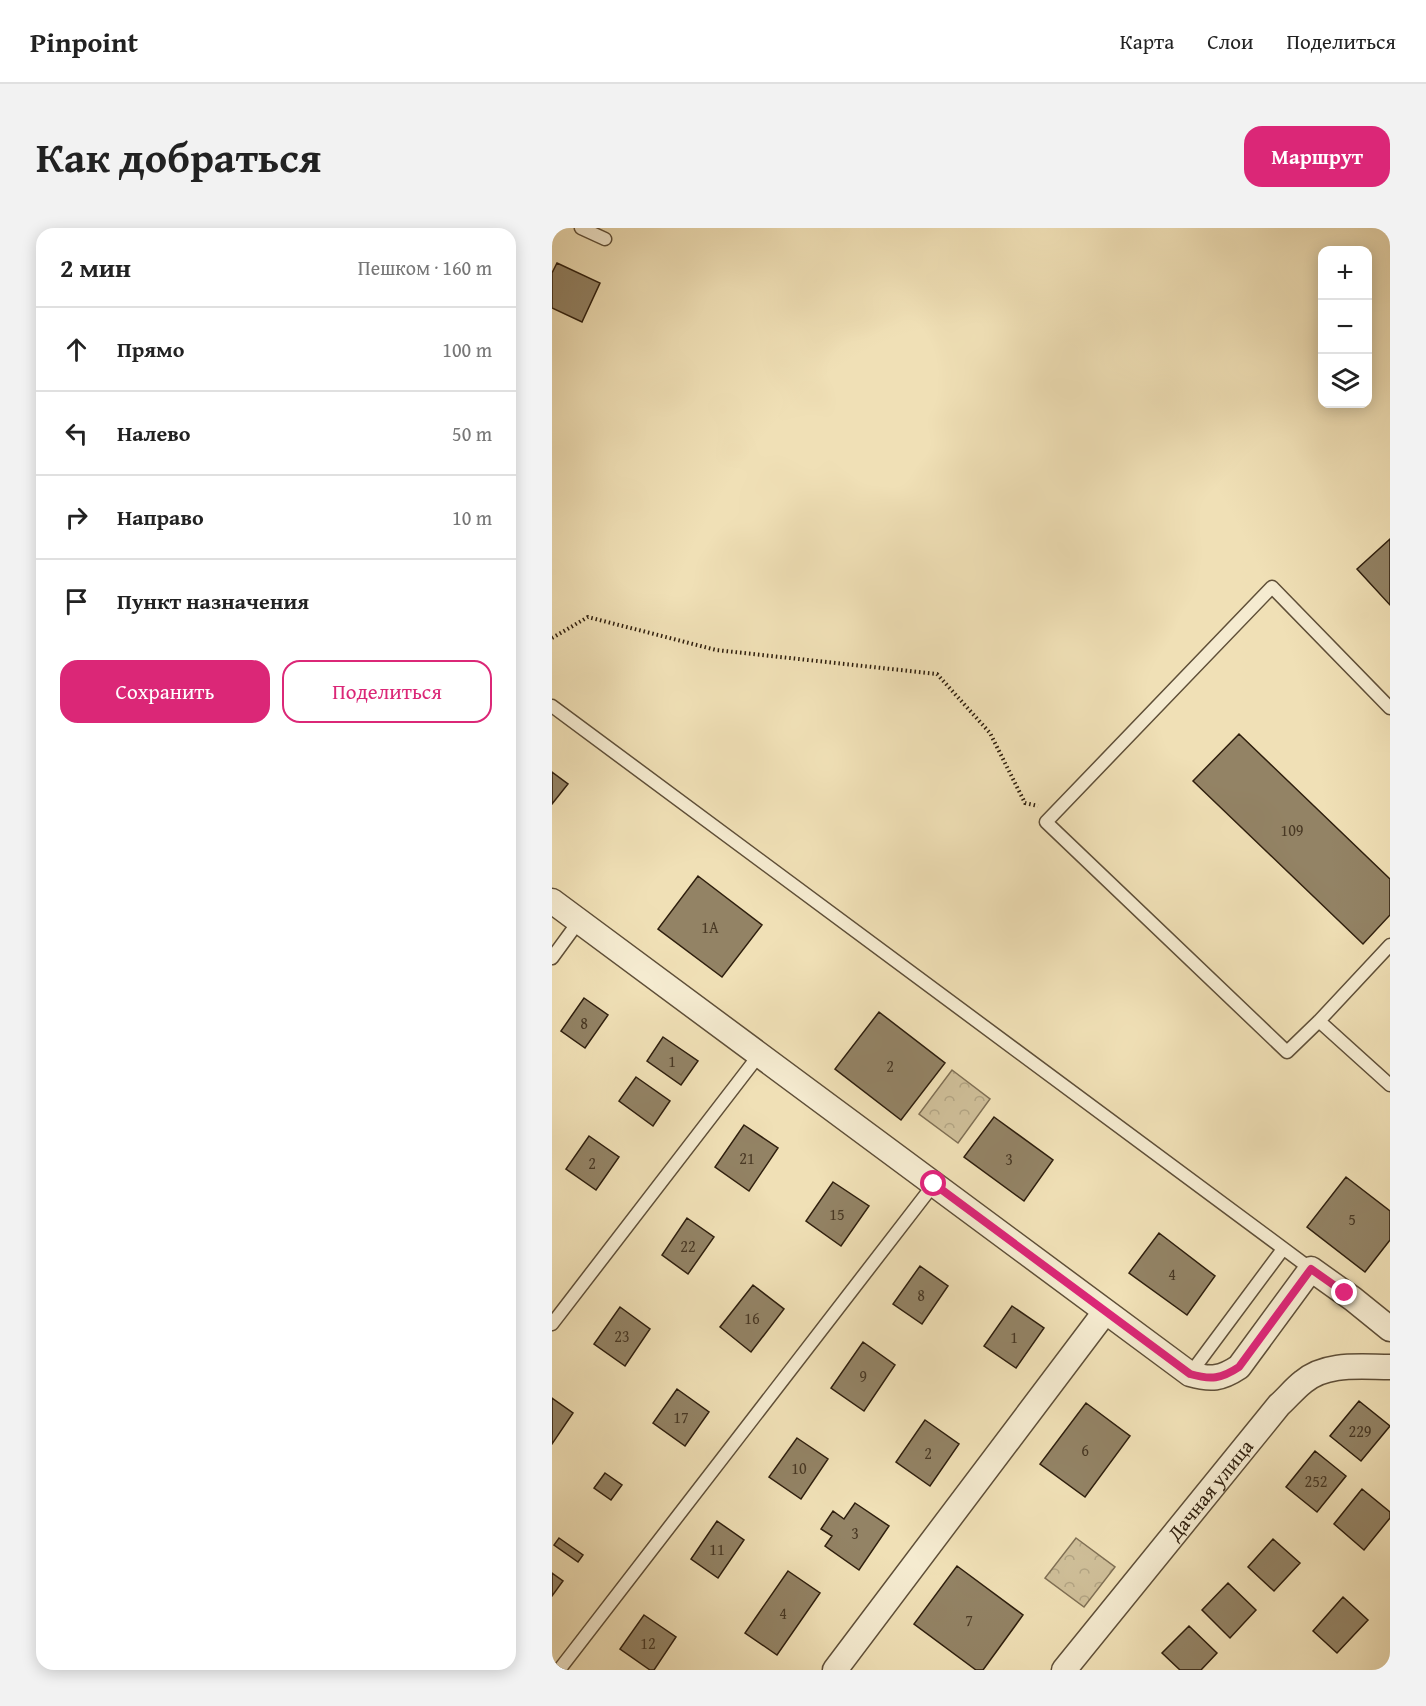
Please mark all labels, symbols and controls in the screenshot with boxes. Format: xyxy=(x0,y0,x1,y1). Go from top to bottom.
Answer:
text: Pinpoint xyxy=(30,21,138,62)
text: Карта xyxy=(1120,26,1174,57)
text: Слои xyxy=(1207,26,1253,57)
text: Поделиться xyxy=(1286,26,1396,57)
text: Как добраться xyxy=(36,126,321,187)
button: Маршрут xyxy=(1244,126,1390,187)
map controls xyxy=(1318,246,1372,408)
button: + xyxy=(1318,246,1372,300)
text: 2 мин xyxy=(60,248,131,287)
text: Пешком · 160 m xyxy=(358,253,492,282)
button: − xyxy=(1318,300,1372,354)
icon: ahead xyxy=(60,333,93,366)
text: Прямо xyxy=(117,333,184,365)
text: 100 m xyxy=(442,335,492,364)
button: layers xyxy=(1318,354,1372,408)
icon: left xyxy=(60,417,93,450)
text: Налево xyxy=(117,417,190,449)
text: 50 m xyxy=(452,419,492,448)
icon: right xyxy=(60,501,93,534)
text: Направо xyxy=(117,501,204,533)
text: 10 m xyxy=(452,503,492,532)
icon: arrive xyxy=(60,585,93,618)
text: Пункт назначения xyxy=(117,585,309,617)
button: Сохранить xyxy=(60,660,270,723)
button: Поделиться xyxy=(282,660,492,723)
house number: 109 xyxy=(1280,818,1304,842)
house number: 1А xyxy=(701,915,719,939)
house number: 8 xyxy=(580,1011,588,1035)
house number: 1 xyxy=(668,1049,676,1073)
house number: 2 xyxy=(886,1054,894,1078)
house number: 21 xyxy=(739,1146,755,1170)
house number: 3 xyxy=(1005,1147,1013,1171)
house number: 2 xyxy=(588,1151,596,1175)
route start xyxy=(920,1170,946,1196)
house number: 15 xyxy=(829,1202,845,1226)
house number: 5 xyxy=(1348,1207,1356,1231)
house number: 22 xyxy=(680,1234,696,1258)
house number: 4 xyxy=(1168,1262,1176,1286)
route end xyxy=(1331,1279,1357,1305)
house number: 8 xyxy=(917,1283,925,1307)
house number: 16 xyxy=(744,1306,760,1330)
house number: 23 xyxy=(614,1324,630,1348)
house number: 1 xyxy=(1010,1325,1018,1349)
house number: 9 xyxy=(859,1364,867,1388)
house number: 17 xyxy=(673,1405,689,1429)
house number: 229 xyxy=(1348,1419,1372,1443)
street label: Дачная улица xyxy=(1159,1432,1260,1547)
house number: 6 xyxy=(1081,1438,1089,1462)
house number: 2 xyxy=(924,1441,932,1465)
house number: 10 xyxy=(791,1456,807,1480)
house number: 252 xyxy=(1304,1469,1328,1493)
house number: 3 xyxy=(851,1521,859,1545)
house number: 11 xyxy=(709,1537,725,1561)
house number: 4 xyxy=(779,1601,787,1625)
house number: 7 xyxy=(965,1608,973,1632)
house number: 12 xyxy=(640,1631,656,1655)

